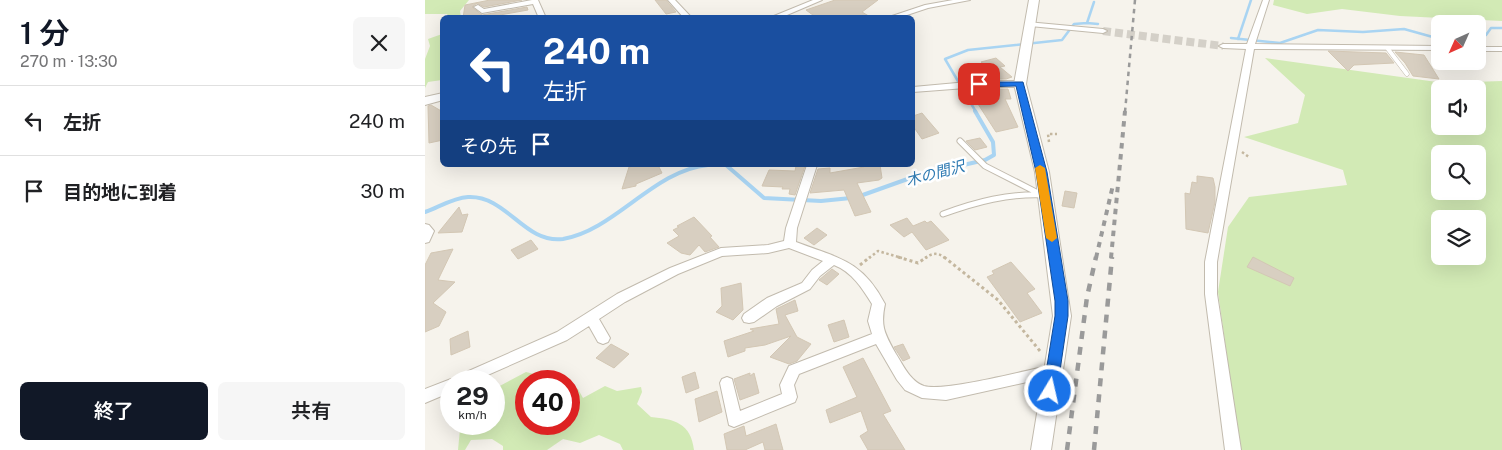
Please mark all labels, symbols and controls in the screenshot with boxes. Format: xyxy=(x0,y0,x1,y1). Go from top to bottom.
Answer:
text: 1 分 xyxy=(20,15,70,51)
north arrow xyxy=(1431,15,1486,70)
map controls xyxy=(1431,15,1486,265)
button: close xyxy=(353,17,405,69)
text: 240 m xyxy=(543,31,650,72)
icon: left xyxy=(460,35,525,100)
text: 270 m · 13:30 xyxy=(20,52,118,71)
pin xyxy=(958,63,1000,105)
icon: arrive xyxy=(965,70,993,98)
text: 左折 xyxy=(543,78,587,104)
button: sound xyxy=(1431,80,1486,135)
icon: left xyxy=(20,107,48,135)
text: 240 m xyxy=(349,110,405,132)
text: 左折 xyxy=(63,111,101,133)
icon: arrive xyxy=(527,130,555,158)
text: その先 xyxy=(460,135,517,157)
button: search xyxy=(1431,145,1486,200)
water label: 木の間沢 xyxy=(904,157,968,189)
icon: arrive xyxy=(20,177,48,205)
text: 30 m xyxy=(360,180,405,202)
text: 目的地に到着 xyxy=(63,181,177,203)
button: layers xyxy=(1431,210,1486,265)
position arrow xyxy=(1023,364,1075,416)
speed limit sign: 40 xyxy=(515,370,580,435)
text: 29 xyxy=(456,381,489,411)
button: 終了 xyxy=(20,382,208,440)
button: 共有 xyxy=(218,382,405,440)
text: km/h xyxy=(458,408,487,422)

